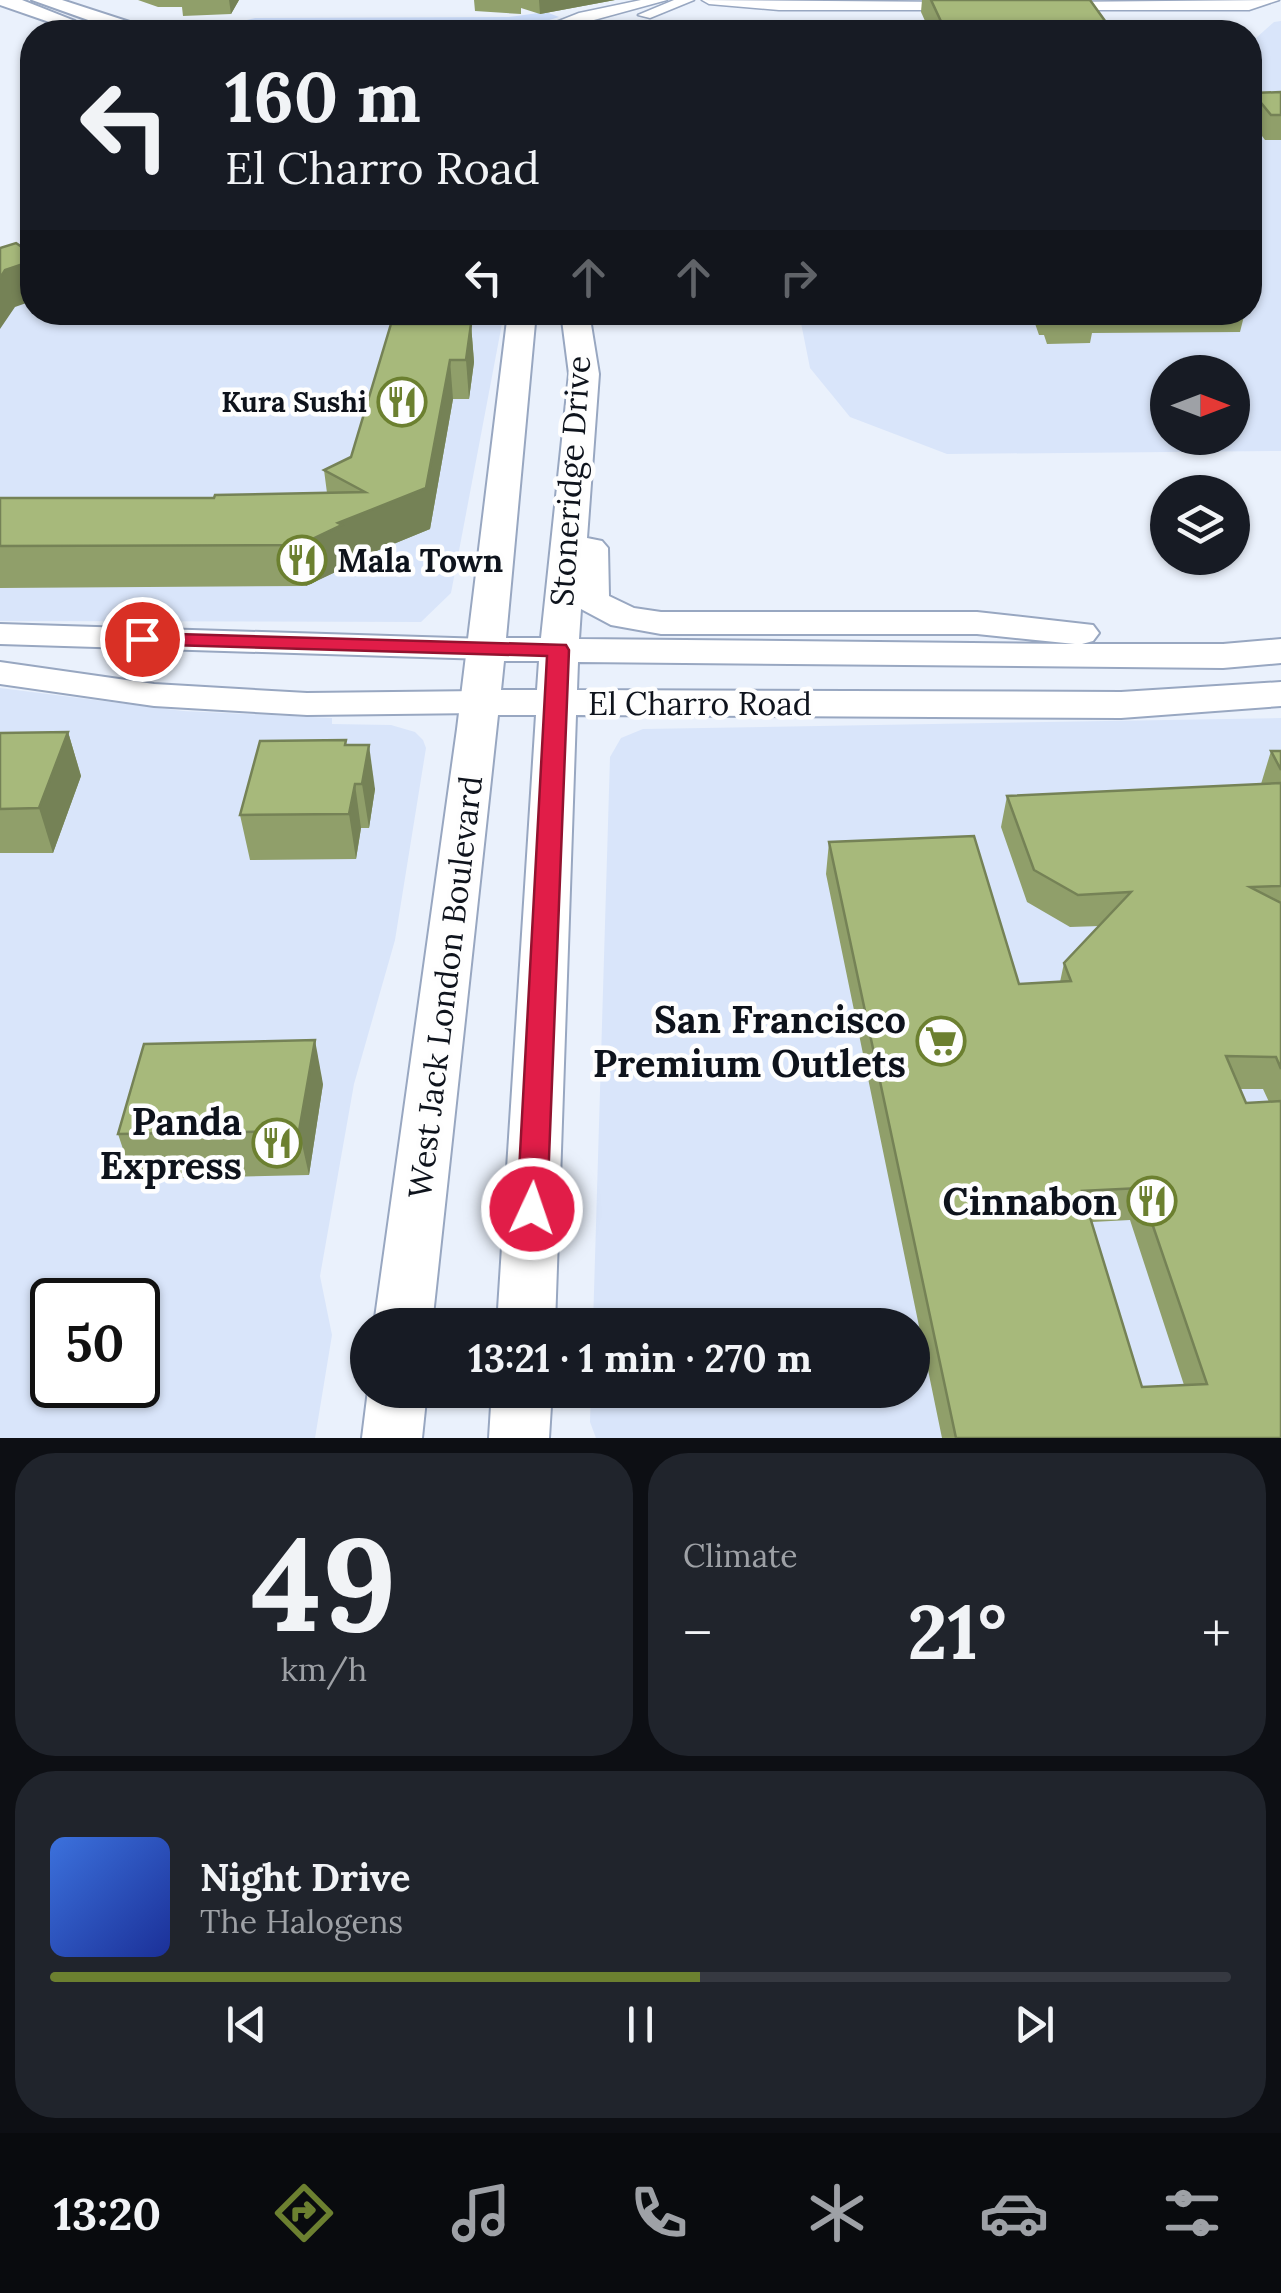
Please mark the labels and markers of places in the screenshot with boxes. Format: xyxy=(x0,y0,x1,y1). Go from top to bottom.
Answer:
restaurant icon: Kura Sushi xyxy=(376,376,428,428)
place label: Kura Sushi xyxy=(221,384,367,420)
restaurant icon: Mala Town xyxy=(276,534,328,586)
place label: Mala Town xyxy=(337,540,503,581)
pin xyxy=(100,597,185,682)
place label: San Francisco Premium Outlets xyxy=(593,995,906,1087)
supermarket icon: San Francisco Premium Outlets xyxy=(915,1015,967,1067)
place label: Panda Express xyxy=(99,1097,242,1189)
restaurant icon: Panda Express xyxy=(251,1117,303,1169)
restaurant icon: Cinnabon xyxy=(1126,1175,1178,1227)
place label: Cinnabon xyxy=(943,1177,1117,1225)

